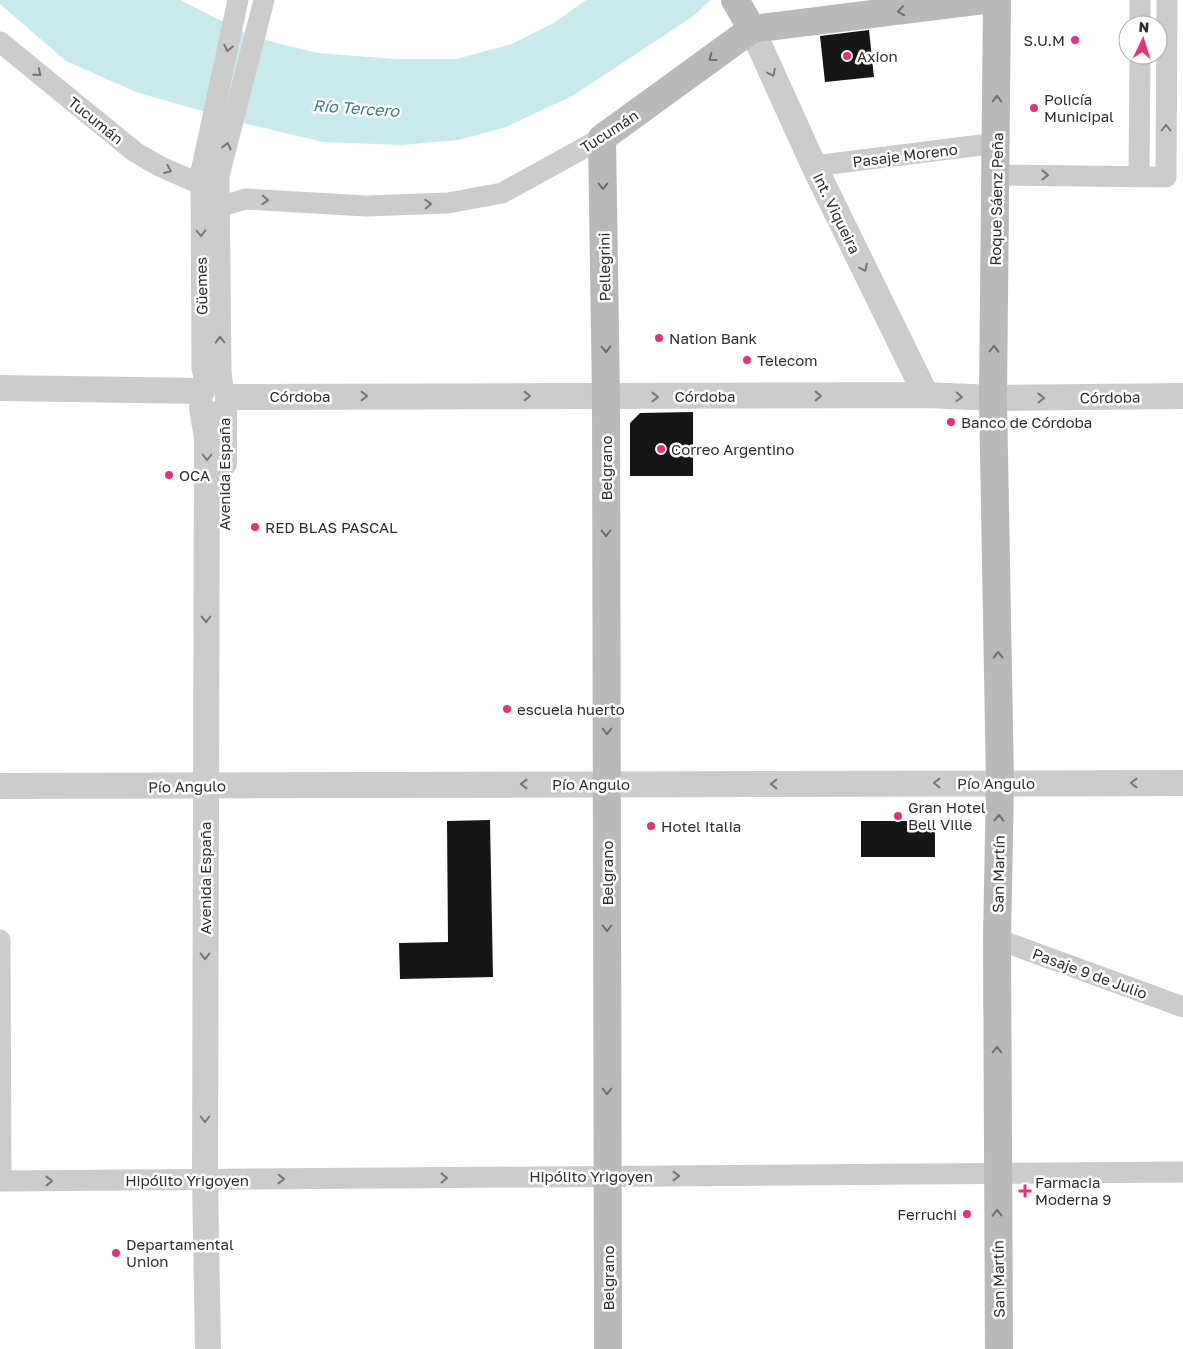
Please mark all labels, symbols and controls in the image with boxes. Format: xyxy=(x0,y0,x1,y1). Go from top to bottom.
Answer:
one-way arrow xyxy=(897,5,905,16)
north arrow xyxy=(1118,15,1168,65)
text: N xyxy=(1138,18,1150,35)
place label: S.U.M xyxy=(1024,31,1065,49)
marker: S.U.M xyxy=(1069,34,1081,46)
one-way arrow xyxy=(223,43,234,52)
place label: Axion xyxy=(857,47,898,65)
marker: Axion xyxy=(841,50,853,62)
one-way arrow xyxy=(708,52,718,61)
one-way arrow xyxy=(32,68,41,76)
one-way arrow xyxy=(765,68,776,77)
place label: Policía Municipal xyxy=(1044,90,1114,125)
street label: Tucumán xyxy=(65,92,127,148)
water label: Río Tercero xyxy=(312,95,401,121)
one-way arrow xyxy=(992,95,1002,103)
marker: Policía Municipal xyxy=(1028,102,1040,114)
street label: Tucumán xyxy=(577,106,641,156)
one-way arrow xyxy=(1161,124,1171,132)
street label: Roque Sáenz Peña xyxy=(986,132,1006,266)
street label: Pasaje Moreno xyxy=(852,140,958,170)
one-way arrow xyxy=(221,143,231,151)
one-way arrow xyxy=(163,165,171,175)
street label: Int. Viqueira xyxy=(810,170,864,256)
one-way arrow xyxy=(1042,170,1050,180)
one-way arrow xyxy=(598,183,608,191)
one-way arrow xyxy=(262,195,270,206)
one-way arrow xyxy=(424,198,432,209)
one-way arrow xyxy=(195,229,206,237)
street label: Pellegrini xyxy=(594,232,614,302)
street label: Güemes xyxy=(191,257,211,315)
one-way arrow xyxy=(858,263,868,272)
place label: Nation Bank xyxy=(669,329,757,347)
marker: Nation Bank xyxy=(653,332,665,344)
one-way arrow xyxy=(215,336,225,344)
one-way arrow xyxy=(600,345,611,353)
one-way arrow xyxy=(988,345,999,353)
place label: Telecom xyxy=(757,351,817,369)
marker: Telecom xyxy=(741,354,753,366)
street label: Córdoba xyxy=(270,387,330,405)
street label: Córdoba xyxy=(675,387,735,405)
street label: Córdoba xyxy=(1079,387,1141,407)
one-way arrow xyxy=(360,391,368,401)
one-way arrow xyxy=(523,391,531,401)
one-way arrow xyxy=(814,391,822,401)
one-way arrow xyxy=(956,391,964,402)
one-way arrow xyxy=(652,392,659,402)
one-way arrow xyxy=(1038,392,1046,403)
place label: Banco de Córdoba xyxy=(961,413,1092,431)
marker: Banco de Córdoba xyxy=(945,416,957,428)
street label: Avenida España xyxy=(215,417,233,531)
street label: Belgrano xyxy=(597,435,615,501)
place label: Correo Argentino xyxy=(671,440,794,458)
marker: Correo Argentino xyxy=(655,443,667,455)
one-way arrow xyxy=(202,453,212,461)
place label: OCA xyxy=(179,466,210,484)
marker: OCA xyxy=(163,469,175,481)
place label: RED BLAS PASCAL xyxy=(265,518,398,536)
marker: RED BLAS PASCAL xyxy=(249,521,261,533)
one-way arrow xyxy=(601,530,611,537)
one-way arrow xyxy=(201,616,211,623)
one-way arrow xyxy=(993,651,1003,659)
place label: escuela huerto xyxy=(517,700,625,718)
marker: escuela huerto xyxy=(501,703,513,715)
one-way arrow xyxy=(602,727,612,735)
street label: Pío Angulo xyxy=(957,774,1035,792)
street label: Pío Angulo xyxy=(552,775,630,793)
street label: Pío Angulo xyxy=(148,776,226,796)
one-way arrow xyxy=(933,778,940,788)
one-way arrow xyxy=(1130,778,1138,788)
one-way arrow xyxy=(520,779,528,789)
one-way arrow xyxy=(770,779,778,789)
place label: Gran Hotel Bell Ville xyxy=(908,798,986,833)
marker: Gran Hotel Bell Ville xyxy=(892,810,904,822)
one-way arrow xyxy=(994,814,1005,822)
place label: Hotel Italia xyxy=(661,817,741,835)
marker: Hotel Italia xyxy=(645,820,657,832)
street label: Avenida España xyxy=(196,821,214,935)
street label: San Martín xyxy=(988,835,1008,913)
street label: Belgrano xyxy=(598,840,616,906)
one-way arrow xyxy=(602,924,612,932)
street label: Pasaje 9 de Julio xyxy=(1030,944,1150,1002)
one-way arrow xyxy=(200,953,210,961)
one-way arrow xyxy=(992,1046,1002,1054)
one-way arrow xyxy=(602,1087,612,1095)
one-way arrow xyxy=(200,1116,210,1123)
street label: Hipólito Yrigoyen xyxy=(529,1167,653,1185)
street label: Hipólito Yrigoyen xyxy=(125,1171,249,1189)
one-way arrow xyxy=(672,1171,680,1181)
one-way arrow xyxy=(440,1173,448,1183)
place label: Farmacia Moderna 9 xyxy=(1035,1173,1111,1208)
one-way arrow xyxy=(278,1174,285,1184)
one-way arrow xyxy=(45,1175,53,1186)
marker: Farmacia Moderna 9 xyxy=(1019,1185,1031,1197)
place label: Ferruchi xyxy=(897,1205,957,1223)
marker: Ferruchi xyxy=(961,1208,973,1220)
one-way arrow xyxy=(992,1209,1002,1216)
place label: Departamental Union xyxy=(126,1235,234,1270)
street label: San Martín xyxy=(988,1240,1008,1318)
street label: Belgrano xyxy=(599,1245,617,1311)
marker: Departamental Union xyxy=(110,1247,122,1259)

